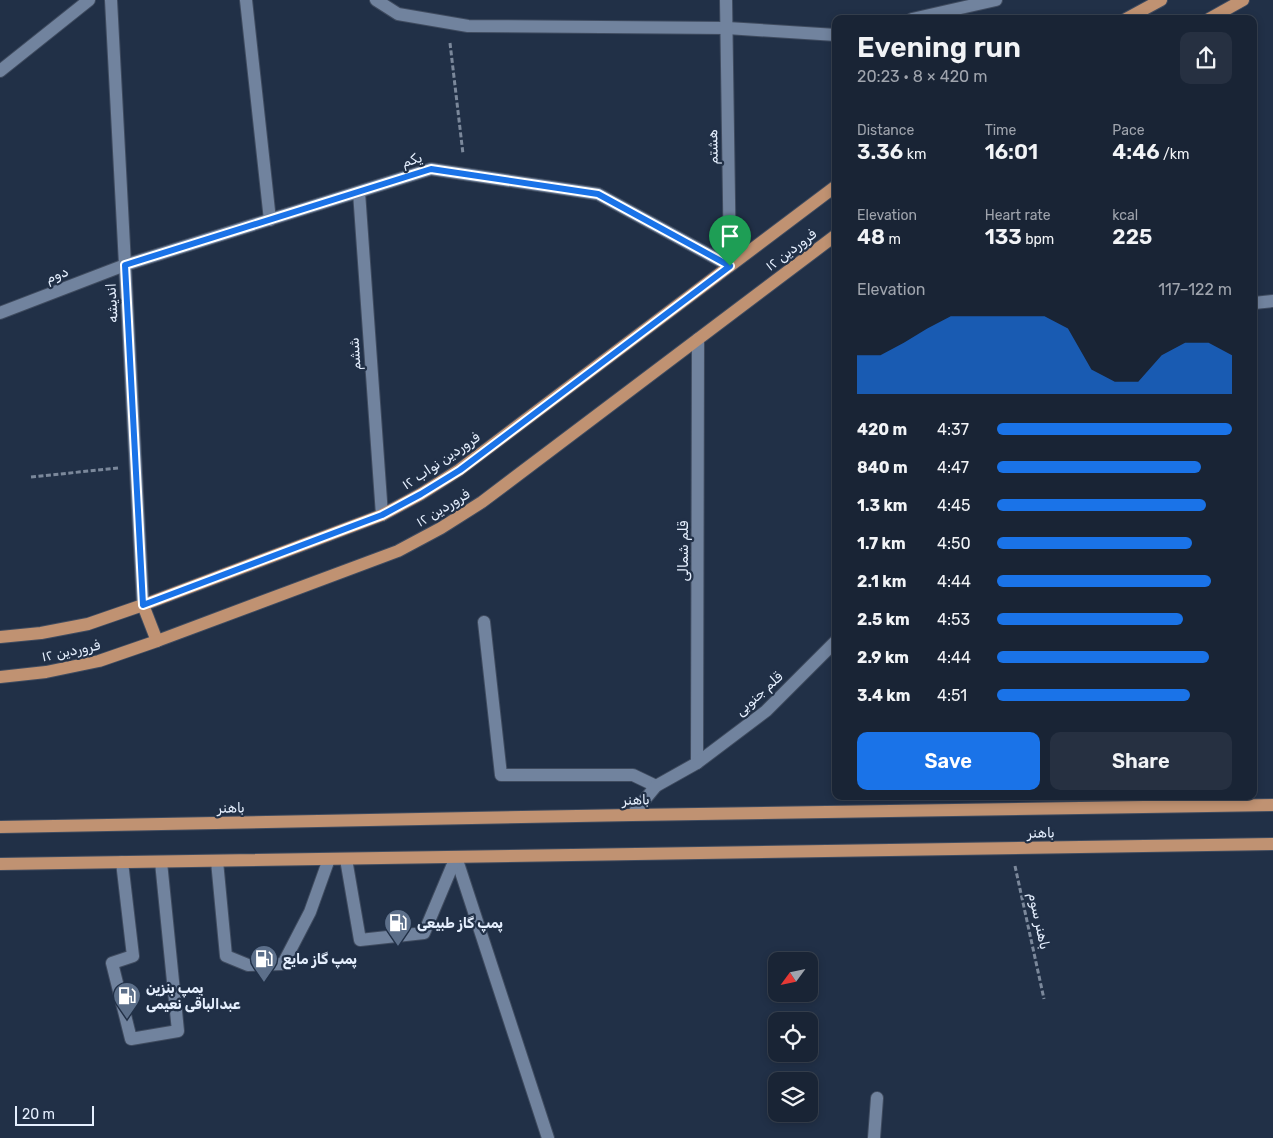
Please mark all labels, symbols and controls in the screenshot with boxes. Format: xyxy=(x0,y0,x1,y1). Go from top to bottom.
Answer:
text: Evening run xyxy=(857,31,1021,64)
button: share xyxy=(1180,32,1232,84)
text: 20:23 · 8 × 420 m xyxy=(857,67,987,86)
text: Distance xyxy=(857,122,914,139)
text: Time xyxy=(985,122,1016,139)
text: Pace xyxy=(1112,122,1144,139)
street label: هشتم xyxy=(704,129,722,165)
text: 3.36 xyxy=(857,139,903,164)
text: 16:01 xyxy=(985,139,1038,164)
text: 4:46 xyxy=(1112,139,1160,164)
text: km xyxy=(903,146,926,163)
text: /km xyxy=(1160,146,1190,163)
street label: یکم xyxy=(400,149,424,171)
text: Elevation xyxy=(857,207,917,224)
text: Heart rate xyxy=(985,207,1051,224)
text: kcal xyxy=(1112,207,1138,224)
pin xyxy=(709,215,751,266)
icon: arrive xyxy=(716,222,744,250)
text: 48 xyxy=(857,224,885,249)
text: 133 xyxy=(985,224,1022,249)
text: 225 xyxy=(1112,224,1152,249)
street label: ۱۲ فروردین xyxy=(762,225,820,275)
text: m xyxy=(885,231,901,248)
text: bpm xyxy=(1022,231,1054,248)
street label: دوم xyxy=(43,263,71,288)
text: Elevation xyxy=(857,280,926,299)
text: 117–122 m xyxy=(1158,280,1232,299)
street label: اندیشه xyxy=(102,283,122,323)
street label: ششم xyxy=(345,337,365,371)
text: 420 m xyxy=(857,420,907,439)
text: 4:37 xyxy=(937,420,969,439)
street label: ۱۲ فروردین نواب xyxy=(399,428,484,493)
text: 840 m xyxy=(857,458,908,477)
text: 4:47 xyxy=(937,458,969,477)
street label: ۱۲ فروردین xyxy=(413,485,473,531)
text: 1.3 km xyxy=(857,496,907,515)
text: 4:45 xyxy=(937,496,970,515)
street label: قلم شمالی xyxy=(675,520,692,581)
text: 1.7 km xyxy=(857,534,906,553)
text: 4:50 xyxy=(937,534,971,553)
text: 2.1 km xyxy=(857,572,906,591)
text: 4:44 xyxy=(937,572,971,591)
text: 2.5 km xyxy=(857,610,910,629)
text: 4:53 xyxy=(937,610,970,629)
street label: ۱۲ فروردین xyxy=(40,636,102,665)
text: 2.9 km xyxy=(857,648,909,667)
text: 4:44 xyxy=(937,648,971,667)
street label: قلم جنوبی xyxy=(732,668,787,720)
text: 3.4 km xyxy=(857,686,910,705)
text: 4:51 xyxy=(937,686,967,705)
button: Save xyxy=(857,732,1040,790)
button: Share xyxy=(1050,732,1232,790)
street label: باهنر xyxy=(621,791,650,809)
street label: باهنر xyxy=(216,799,245,817)
street label: باهنر xyxy=(1026,824,1055,842)
street label: باهنر سوم xyxy=(1024,891,1053,951)
fuel station icon: پمپ گاز طبیعی xyxy=(383,908,413,947)
place label: پمپ گاز طبیعی xyxy=(417,915,503,933)
fuel station icon: پمپ گاز مایع xyxy=(249,944,279,983)
place label: پمپ گاز مایع xyxy=(283,951,357,970)
north arrow xyxy=(768,952,818,1002)
map controls xyxy=(768,952,818,1122)
place label: پمپ بنزین عبدالباقی نعیمی xyxy=(146,980,241,1013)
fuel station icon: پمپ بنزین عبدالباقی نعیمی xyxy=(112,981,142,1020)
button: locate xyxy=(768,1012,818,1062)
button: layers xyxy=(768,1072,818,1122)
scale bar xyxy=(15,1103,94,1126)
text: 20 m xyxy=(22,1106,55,1123)

